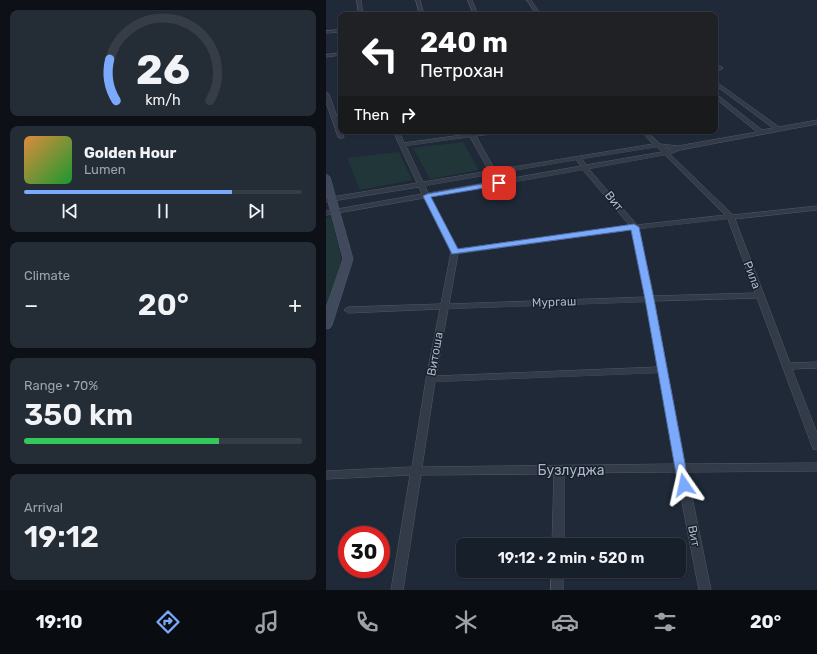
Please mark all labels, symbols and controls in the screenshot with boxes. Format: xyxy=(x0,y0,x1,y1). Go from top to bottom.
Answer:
text: 240 m xyxy=(420,26,508,59)
icon: left xyxy=(354,28,406,80)
text: 26 xyxy=(136,45,190,94)
text: Петрохан xyxy=(420,60,504,82)
text: km/h xyxy=(145,92,181,109)
icon: right xyxy=(397,104,419,126)
text: Then xyxy=(354,106,389,124)
text: Golden Hour xyxy=(84,144,176,162)
text: Lumen xyxy=(84,162,126,177)
pin xyxy=(482,166,516,200)
icon: arrive xyxy=(488,172,510,194)
street label: Вит xyxy=(602,188,626,214)
icon: previous xyxy=(59,200,81,222)
icon: pause xyxy=(152,200,174,222)
icon: next xyxy=(245,200,267,222)
street label: Рила xyxy=(740,259,764,291)
text: Climate xyxy=(24,268,70,283)
text: 20° xyxy=(138,287,189,323)
text: − xyxy=(24,292,38,319)
text: + xyxy=(288,292,302,319)
street label: Мургаш xyxy=(532,294,576,310)
street label: Витоша xyxy=(424,331,446,377)
text: Range · 70% xyxy=(24,378,98,393)
text: 350 km xyxy=(24,397,133,433)
street label: Бузлуджа xyxy=(538,462,604,479)
position arrow xyxy=(663,464,705,506)
text: Arrival xyxy=(24,500,63,515)
text: 19:12 xyxy=(24,519,99,555)
street label: Вит xyxy=(685,524,703,548)
speed limit sign: 30 xyxy=(338,526,390,578)
text: 19:12 · 2 min · 520 m xyxy=(498,549,644,567)
icon: directions xyxy=(154,608,182,636)
icon: music xyxy=(253,608,281,636)
icon: phone xyxy=(353,608,381,636)
icon: climate xyxy=(452,608,480,636)
icon: car xyxy=(551,608,579,636)
icon: filters xyxy=(651,608,679,636)
text: 19:10 xyxy=(36,611,83,633)
text: 20° xyxy=(750,611,781,633)

